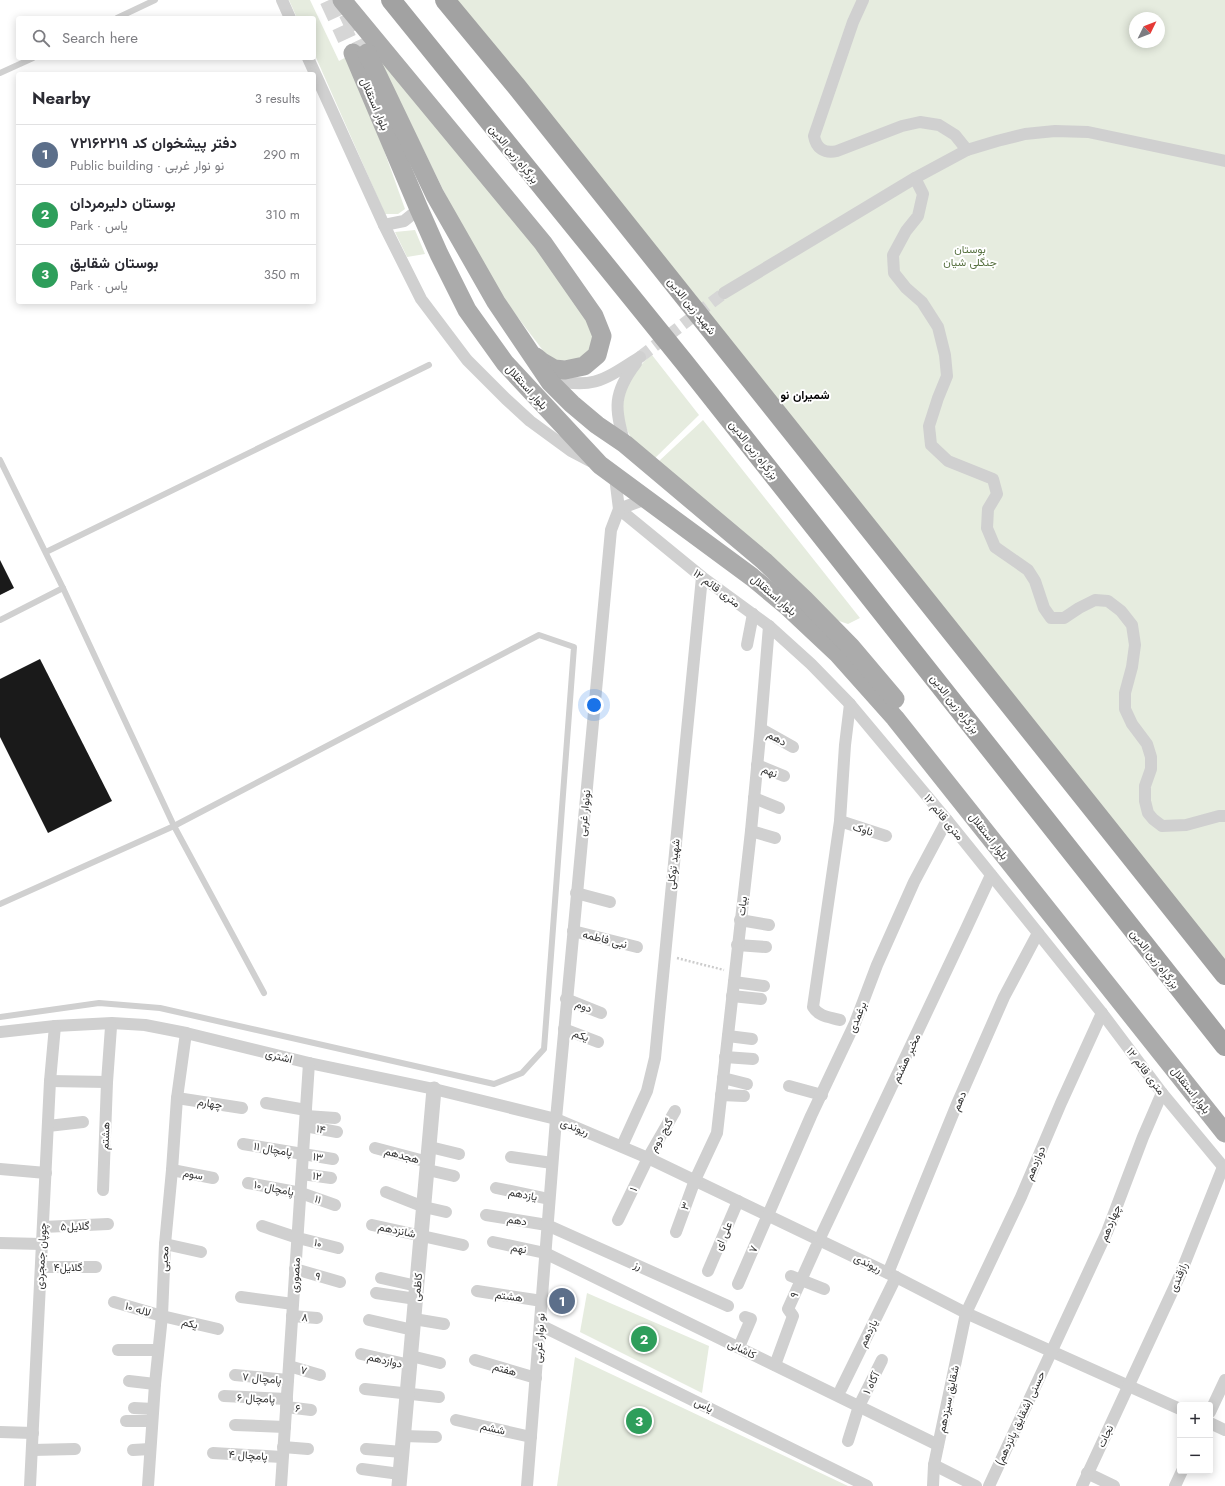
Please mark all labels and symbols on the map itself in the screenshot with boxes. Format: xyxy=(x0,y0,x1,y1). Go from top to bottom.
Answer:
north arrow xyxy=(1129,12,1165,48)
street label: بلوار استقلال xyxy=(357,75,393,133)
street label: بزرگراه زین الدین xyxy=(485,121,543,187)
park label: بوستان جنگلی شیان xyxy=(943,241,997,270)
street label: شهید زین الدین xyxy=(664,274,720,338)
street label: بلوار استقلال xyxy=(502,361,552,413)
district label: شمیران نو xyxy=(780,386,830,404)
street label: بزرگراه زین الدین xyxy=(726,417,782,483)
street label: ۱۲ متری قائم xyxy=(690,565,744,611)
street label: بلوار استقلال xyxy=(748,571,800,619)
street label: بزرگراه زین الدین xyxy=(927,671,983,737)
your location xyxy=(584,695,604,715)
street label: دهم xyxy=(764,726,790,750)
street label: نهم xyxy=(760,761,780,781)
street label: نونوار غربی xyxy=(574,789,594,837)
street label: ۱۲ متری قائم xyxy=(920,790,968,844)
street label: بلوار استقلال xyxy=(966,809,1012,863)
street label: ناوک xyxy=(851,818,875,840)
street label: شهید توکلی xyxy=(662,837,684,890)
street label: بیات xyxy=(733,895,751,917)
street label: نبی فاطمه xyxy=(581,926,629,952)
street label: بزرگراه زین الدین xyxy=(1127,926,1183,992)
street label: دوم xyxy=(573,995,595,1017)
street label: برغمدی xyxy=(844,999,870,1035)
street label: یکم xyxy=(571,1025,591,1045)
street label: مخبر هشتم xyxy=(888,1031,924,1085)
street label: ۱۲ متری قائم xyxy=(1123,1044,1169,1098)
street label: اشتری xyxy=(264,1045,294,1067)
street label: بلوار استقلال xyxy=(1168,1063,1214,1117)
street label: دهم xyxy=(948,1089,970,1113)
street label: چهارم xyxy=(196,1093,224,1113)
street label: ریوندی xyxy=(558,1114,592,1140)
street label: گنج دوم xyxy=(645,1115,677,1155)
street label: ۱۴ xyxy=(315,1120,327,1138)
street label: هشتم xyxy=(97,1121,113,1150)
street label: ۱۱ پامچال xyxy=(252,1138,294,1160)
street label: هجدهم xyxy=(383,1143,422,1167)
street label: دوازدهم xyxy=(1021,1144,1049,1182)
street label: ۱۳ xyxy=(311,1148,325,1166)
street label: سوم xyxy=(182,1164,205,1184)
street label: ۱۲ xyxy=(311,1167,323,1185)
street label: ۱۰ پامچال xyxy=(252,1176,296,1200)
street label: یازدهم xyxy=(507,1183,539,1205)
street label: ۱ xyxy=(625,1184,641,1194)
street label: ۱۱ xyxy=(312,1190,324,1208)
street label: ۳ xyxy=(676,1200,694,1212)
street label: چهاردهم xyxy=(1095,1202,1125,1244)
street label: دهم xyxy=(506,1211,528,1229)
street label: گلایل۵ xyxy=(60,1217,90,1235)
street label: شانزدهم xyxy=(377,1218,418,1242)
street label: علی ای xyxy=(710,1219,736,1253)
street label: چوپان جمجردی xyxy=(31,1222,51,1290)
street label: ۱۰ xyxy=(312,1234,324,1252)
street label: نهم xyxy=(510,1239,528,1257)
street label: ۷ xyxy=(744,1242,762,1255)
street label: محبی xyxy=(156,1246,172,1272)
street label: ریوندی xyxy=(851,1249,885,1277)
street label: رز xyxy=(630,1256,645,1274)
street label: منصوری xyxy=(286,1257,304,1293)
street label: گلایل۴ xyxy=(54,1259,83,1275)
street label: رازقندی xyxy=(1165,1259,1191,1294)
street label: ۹ xyxy=(313,1268,323,1284)
street label: کاظمی xyxy=(408,1272,426,1302)
street label: هشتم xyxy=(494,1286,524,1306)
pin: 1 xyxy=(549,1286,575,1316)
street label: ۹ xyxy=(786,1289,802,1301)
street label: لاله ۱۰ xyxy=(123,1298,153,1320)
street label: ۸ xyxy=(301,1309,310,1325)
street label: نو نوار غربی xyxy=(529,1312,549,1364)
street label: یکم xyxy=(180,1313,200,1333)
street label: یازدهم xyxy=(854,1316,882,1350)
pin: 2 xyxy=(631,1324,657,1354)
street label: کاشانی xyxy=(725,1335,759,1363)
street label: دوازدهم xyxy=(366,1348,404,1372)
street label: هفتم xyxy=(491,1358,519,1380)
street label: ۷ xyxy=(299,1361,310,1379)
street label: شقایق سیزدهم xyxy=(933,1363,963,1434)
street label: ۷ پامچال xyxy=(242,1368,282,1388)
street label: آگاه ۱ xyxy=(859,1368,884,1397)
street label: حسنی (شقایق پانزدهم) xyxy=(991,1368,1049,1468)
street label: ۶ پامچال xyxy=(237,1389,275,1407)
street label: یاس xyxy=(692,1394,716,1416)
street label: ۶ xyxy=(294,1400,302,1416)
pin: 3 xyxy=(626,1406,652,1436)
street label: ششم xyxy=(479,1417,507,1439)
street label: نجات xyxy=(1093,1422,1117,1450)
street label: پامچال ۴ xyxy=(228,1446,268,1464)

